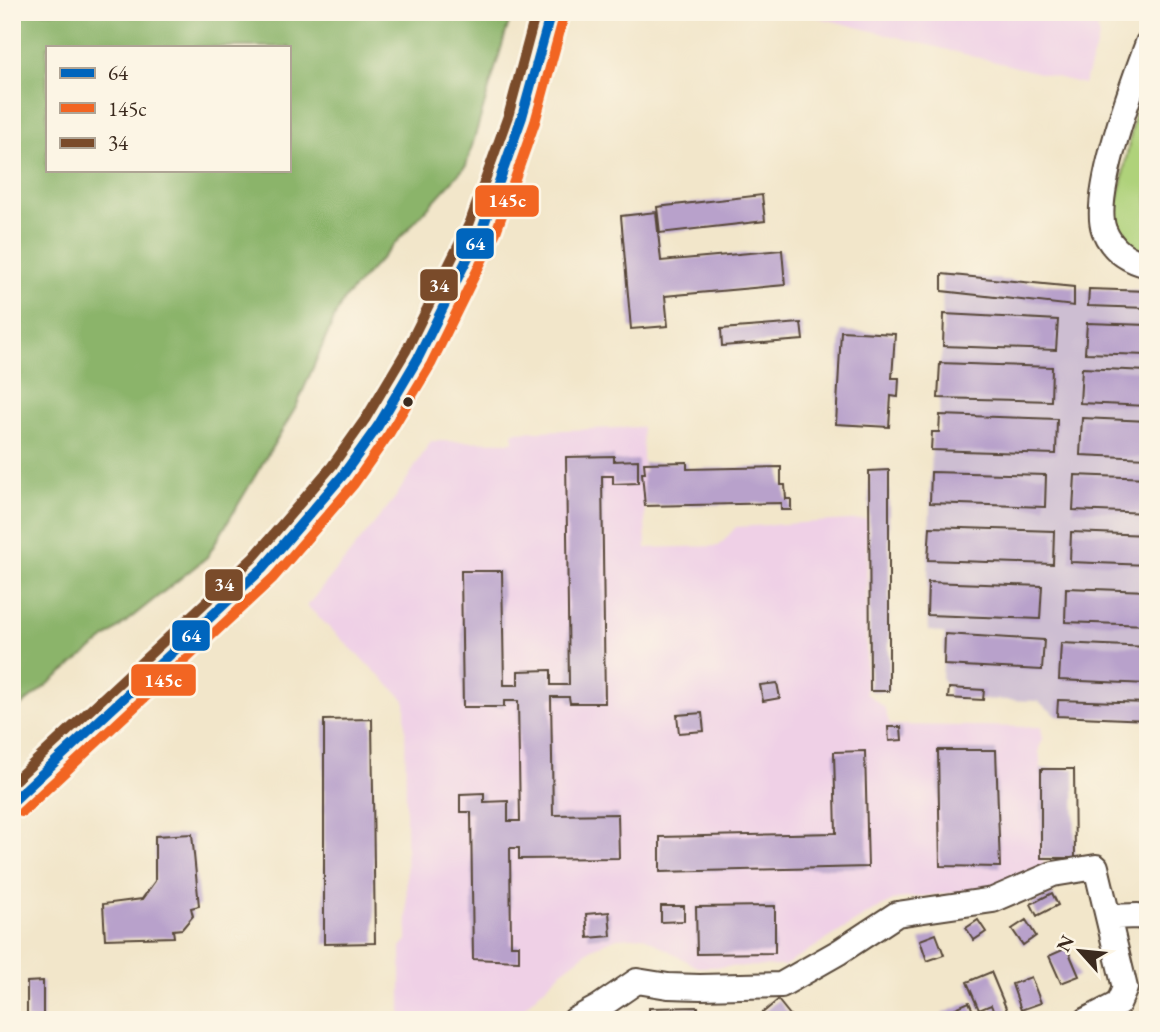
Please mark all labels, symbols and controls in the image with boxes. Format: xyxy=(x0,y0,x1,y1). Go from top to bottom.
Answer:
legend xyxy=(46,46,290,172)
text: 64 xyxy=(108,59,129,86)
text: 145с xyxy=(108,95,147,122)
text: 34 xyxy=(108,129,129,156)
line badge: 145с xyxy=(474,184,540,218)
text: 145с xyxy=(488,188,526,213)
line badge: 64 xyxy=(455,227,495,260)
text: 64 xyxy=(465,231,486,256)
line badge: 34 xyxy=(419,268,459,302)
text: 34 xyxy=(429,273,450,298)
unlabelled marker xyxy=(401,395,415,409)
line badge: 34 xyxy=(204,568,244,602)
text: 34 xyxy=(214,572,235,597)
line badge: 64 xyxy=(171,619,211,652)
text: 64 xyxy=(181,623,202,648)
line badge: 145с xyxy=(130,663,197,697)
text: 145с xyxy=(144,668,182,693)
north arrow xyxy=(1044,916,1114,986)
text: N xyxy=(1051,930,1080,956)

